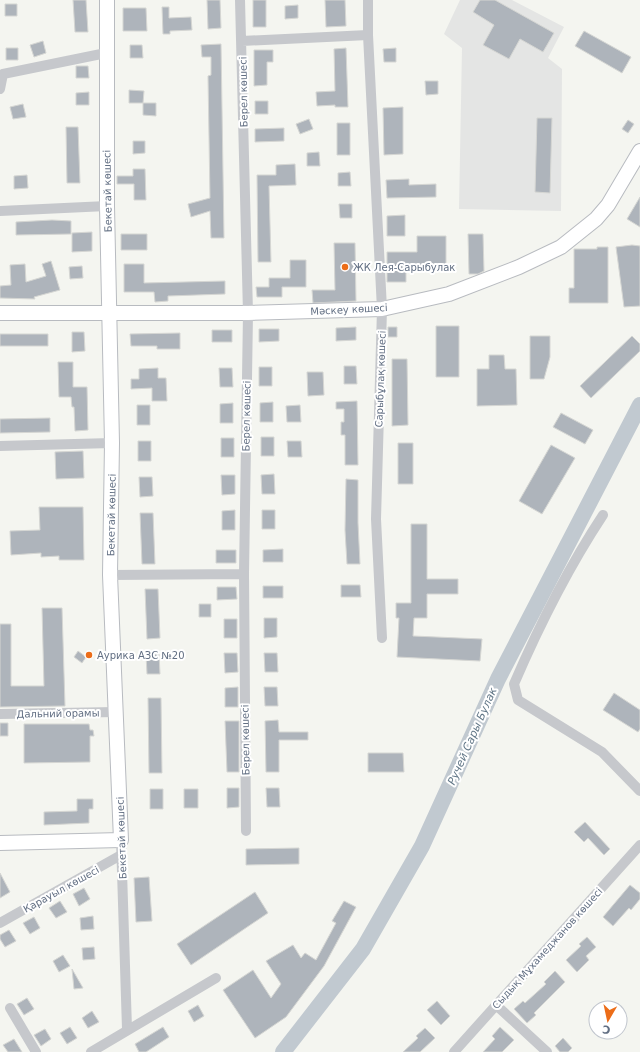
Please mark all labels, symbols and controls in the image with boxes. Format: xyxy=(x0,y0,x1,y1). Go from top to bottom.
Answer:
street label: Берел көшесі xyxy=(237,56,250,127)
street label: Бекетай көшесі xyxy=(101,150,114,232)
marker: ЖК Лея-Сарыбулак xyxy=(340,262,350,272)
place label: ЖК Лея-Сарыбулак xyxy=(353,262,455,273)
street label: Мәскеу көшесі xyxy=(310,302,388,317)
street label: Сарыбұлақ көшесі xyxy=(373,330,388,428)
street label: Берел көшесі xyxy=(240,381,253,452)
street label: Бекетай көшесі xyxy=(105,474,118,556)
marker: Аурика АЗС №20 xyxy=(84,650,94,660)
place label: Аурика АЗС №20 xyxy=(97,650,185,661)
water label: Ручей Сары Булак xyxy=(445,685,500,787)
street label: Берел көшесі xyxy=(239,704,252,775)
street label: Дальний орамы xyxy=(16,707,100,720)
street label: Бекетай көшесі xyxy=(115,797,128,879)
street label: Қарауыл көшесі xyxy=(21,864,101,915)
street label: Сыдық Мұхамеджанов көшесі xyxy=(490,886,605,1011)
north arrow xyxy=(588,1000,628,1040)
text: С xyxy=(602,1022,612,1036)

